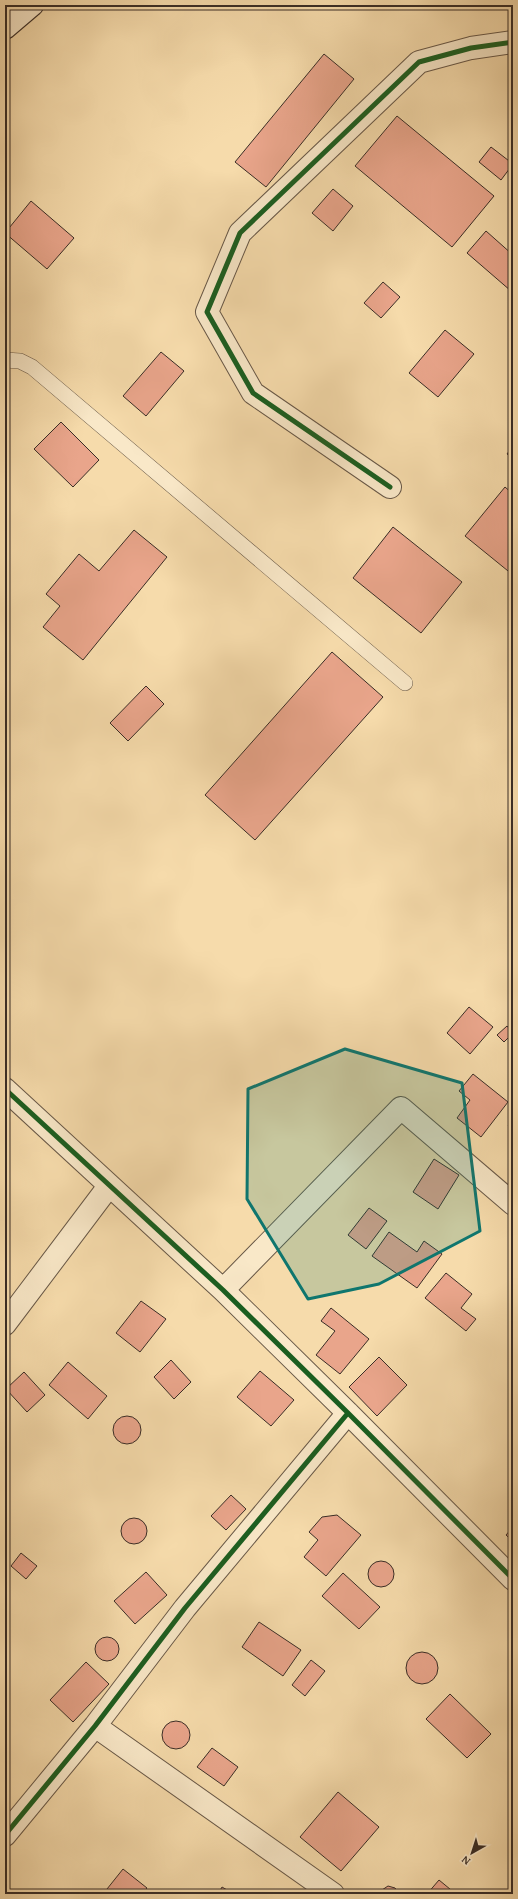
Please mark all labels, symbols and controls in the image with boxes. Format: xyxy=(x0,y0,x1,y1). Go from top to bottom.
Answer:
north arrow xyxy=(452,1833,492,1873)
text: N xyxy=(457,1852,474,1869)

